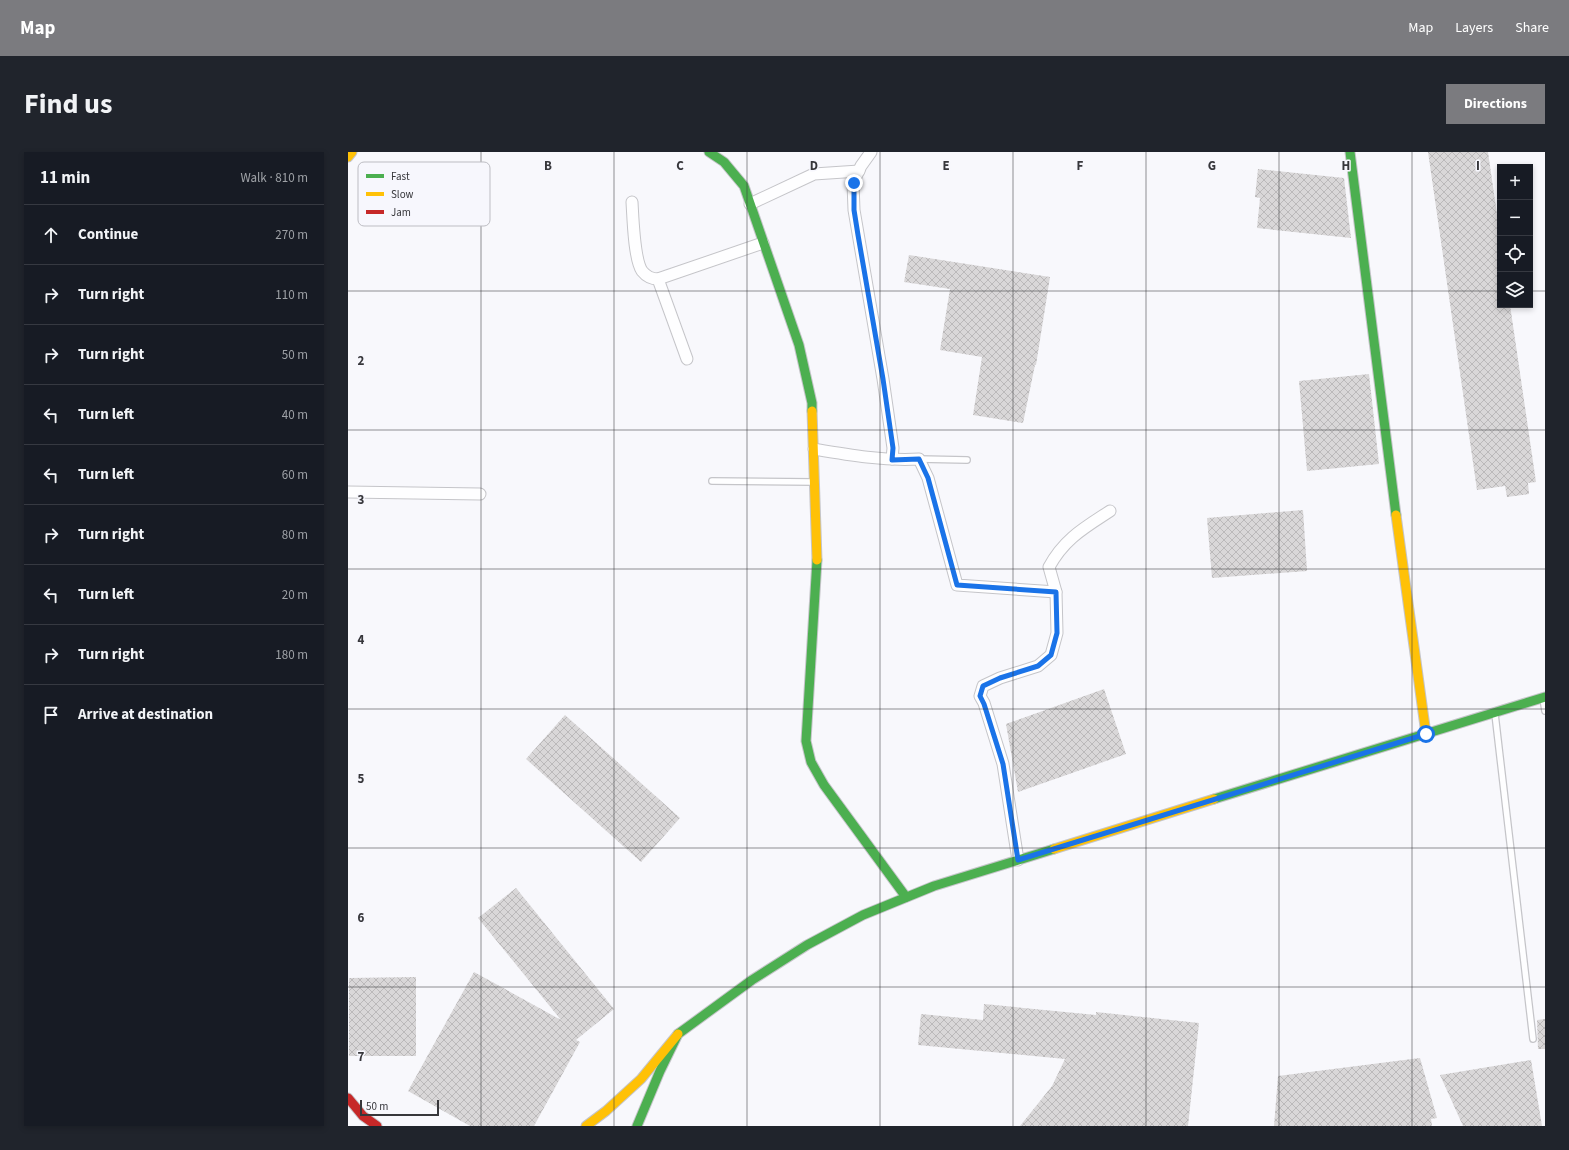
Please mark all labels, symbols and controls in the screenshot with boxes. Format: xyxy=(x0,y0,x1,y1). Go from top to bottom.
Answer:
text: Map xyxy=(20,15,55,42)
text: Map xyxy=(1408,18,1433,38)
text: Layers xyxy=(1455,18,1493,38)
text: Share xyxy=(1515,18,1549,38)
text: Find us xyxy=(24,84,112,124)
button: Directions xyxy=(1446,84,1545,124)
text: B xyxy=(544,157,552,175)
text: C xyxy=(676,157,684,175)
text: D xyxy=(810,157,818,175)
text: E xyxy=(942,157,950,175)
text: F xyxy=(1077,157,1084,175)
text: G xyxy=(1208,157,1216,175)
text: H xyxy=(1342,157,1350,175)
text: I xyxy=(1476,157,1480,175)
legend xyxy=(358,162,490,226)
map controls xyxy=(1497,164,1533,308)
button: + xyxy=(1497,164,1533,200)
text: 11 min xyxy=(40,166,90,190)
text: Walk · 810 m xyxy=(240,169,308,187)
text: Fast xyxy=(391,169,410,184)
route end xyxy=(845,174,863,192)
text: Slow xyxy=(391,187,414,202)
button: − xyxy=(1497,200,1533,236)
text: Jam xyxy=(391,205,411,220)
icon: ahead xyxy=(40,224,62,246)
text: Continue xyxy=(78,224,138,245)
text: 270 m xyxy=(275,226,308,244)
button: locate xyxy=(1497,236,1533,272)
button: layers xyxy=(1497,272,1533,308)
icon: right xyxy=(40,284,62,306)
text: Turn right xyxy=(78,284,144,305)
text: 110 m xyxy=(275,286,308,304)
icon: right xyxy=(40,344,62,366)
text: Turn right xyxy=(78,344,144,365)
text: 50 m xyxy=(282,346,308,364)
text: 2 xyxy=(358,352,365,370)
icon: left xyxy=(40,404,62,426)
text: Turn left xyxy=(78,404,134,425)
text: 40 m xyxy=(282,406,308,424)
icon: left xyxy=(40,464,62,486)
text: Turn left xyxy=(78,464,134,485)
text: 60 m xyxy=(282,466,308,484)
text: 3 xyxy=(358,491,365,509)
icon: right xyxy=(40,524,62,546)
text: Turn right xyxy=(78,524,144,545)
text: 80 m xyxy=(282,526,308,544)
icon: left xyxy=(40,584,62,606)
text: Turn left xyxy=(78,584,134,605)
text: 20 m xyxy=(282,586,308,604)
text: 4 xyxy=(358,631,365,649)
icon: right xyxy=(40,644,62,666)
text: Turn right xyxy=(78,644,144,665)
text: 180 m xyxy=(275,646,308,664)
icon: arrive xyxy=(40,704,62,726)
text: Arrive at destination xyxy=(78,704,213,725)
route start xyxy=(1417,725,1435,743)
text: 5 xyxy=(358,770,365,788)
text: 6 xyxy=(358,909,365,927)
text: 7 xyxy=(358,1048,365,1066)
scale bar xyxy=(360,1098,439,1117)
text: 50 m xyxy=(366,1099,388,1114)

